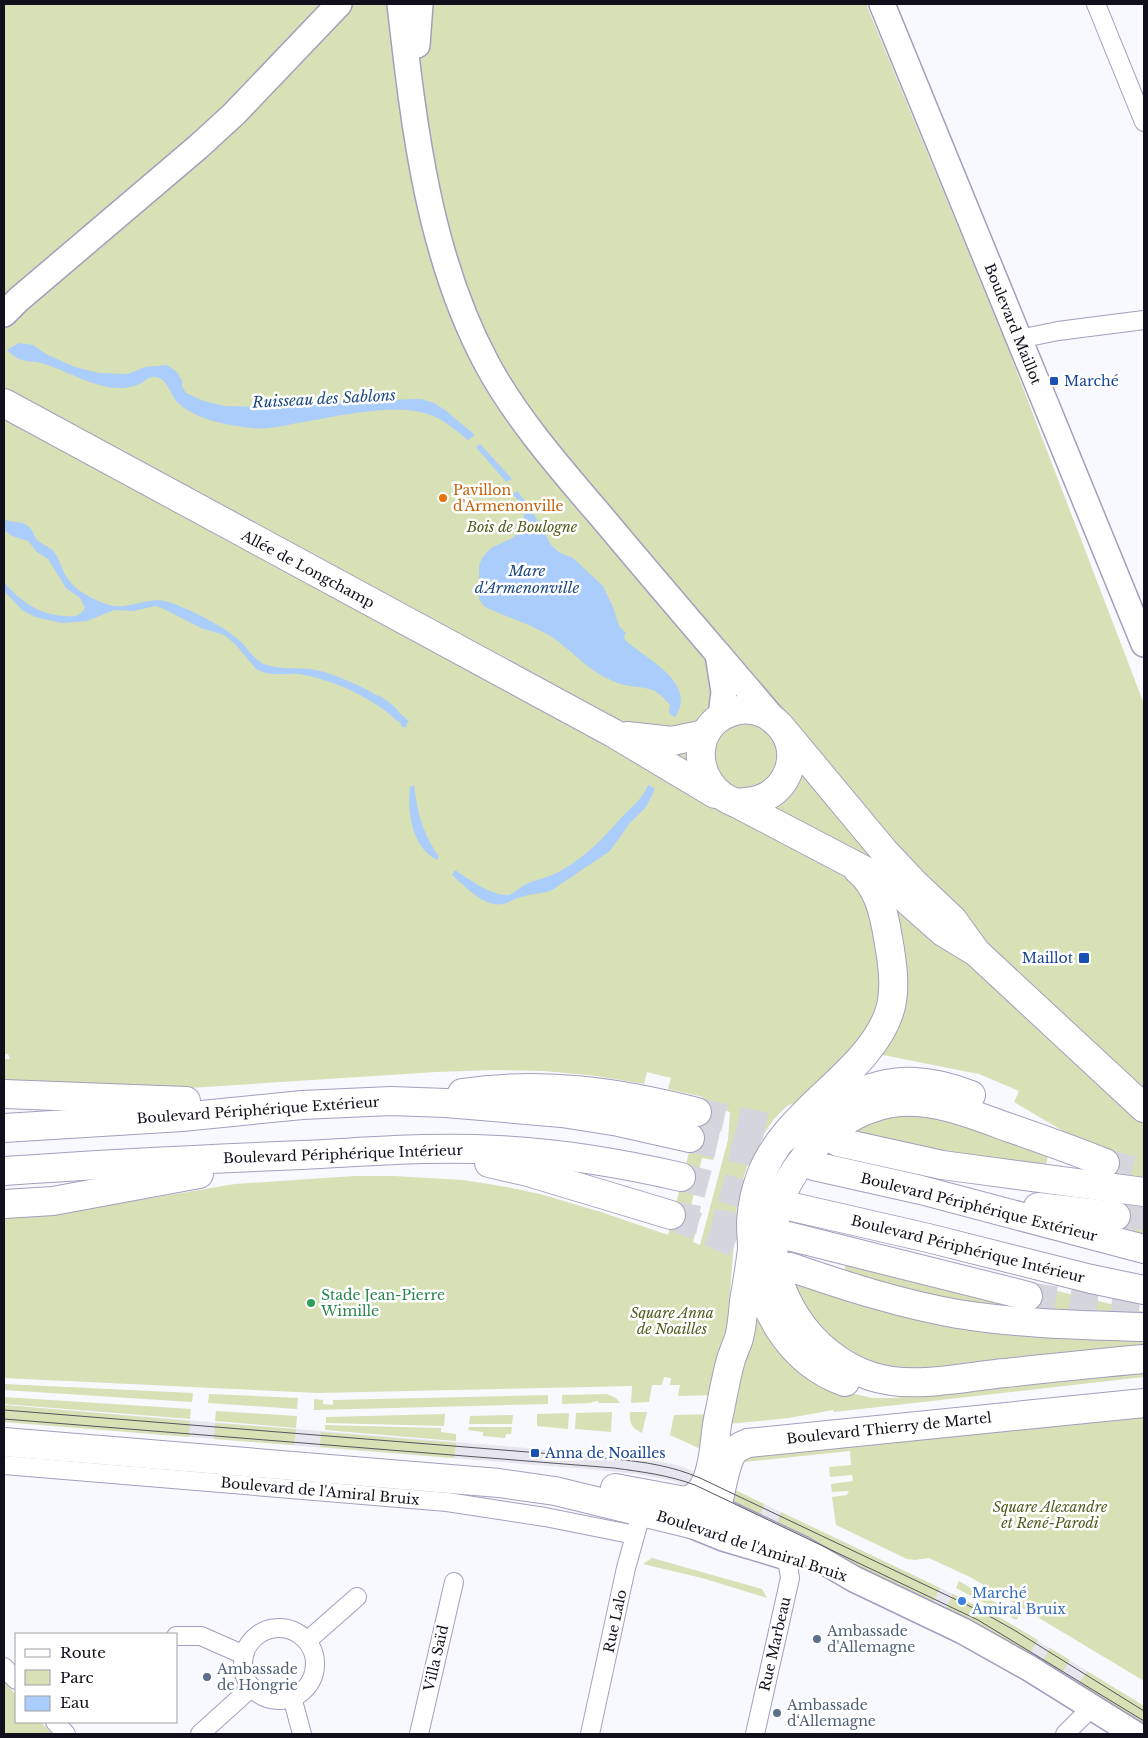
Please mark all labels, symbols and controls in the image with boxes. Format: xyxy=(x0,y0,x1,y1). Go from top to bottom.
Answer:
street label: Boulevard Maillot xyxy=(980,261,1046,388)
place label: Marché xyxy=(1064,372,1119,390)
marker: Marché xyxy=(1048,375,1060,387)
water label: Ruisseau des Sablons xyxy=(251,385,396,412)
place label: Pavillon d'Armenonville xyxy=(453,481,564,515)
marker: Pavillon d'Armenonville xyxy=(437,492,449,504)
park label: Bois de Boulogne xyxy=(466,518,578,536)
street label: Allée de Longchamp xyxy=(237,526,378,612)
water label: Mare d'Armenonville xyxy=(475,561,579,597)
place label: Maillot xyxy=(1022,949,1074,967)
marker: Maillot xyxy=(1077,951,1091,965)
street label: Boulevard Périphérique Extérieur xyxy=(136,1093,380,1127)
street label: Boulevard Périphérique Intérieur xyxy=(223,1141,464,1167)
street label: Boulevard Périphérique Extérieur xyxy=(859,1169,1099,1245)
street label: Boulevard Périphérique Intérieur xyxy=(849,1211,1087,1287)
place label: Stade Jean-Pierre Wimille xyxy=(320,1286,445,1320)
marker: Stade Jean-Pierre Wimille xyxy=(305,1297,317,1309)
park label: Square Anna de Noailles xyxy=(630,1304,714,1338)
street label: Boulevard Thierry de Martel xyxy=(786,1408,993,1448)
place label: Anna de Noailles xyxy=(544,1444,666,1462)
marker: Anna de Noailles xyxy=(529,1447,541,1459)
street label: Boulevard de l'Amiral Bruix xyxy=(220,1473,421,1509)
park label: Square Alexandre et René-Parodi xyxy=(993,1498,1108,1532)
street label: Boulevard de l'Amiral Bruix xyxy=(654,1507,850,1586)
place label: Marché Amiral Bruix xyxy=(971,1584,1066,1618)
street label: Rue Lalo xyxy=(600,1588,630,1654)
street label: Rue Marbeau xyxy=(755,1594,795,1693)
marker: Marché Amiral Bruix xyxy=(956,1595,968,1607)
place label: Ambassade d'Allemagne xyxy=(826,1622,915,1656)
street label: Villa Saïd xyxy=(419,1623,452,1694)
legend xyxy=(15,1633,178,1723)
marker: Ambassade d'Allemagne xyxy=(811,1633,823,1645)
text: Route xyxy=(60,1643,106,1662)
place label: Ambassade de Hongrie xyxy=(216,1660,298,1694)
text: Parc xyxy=(60,1668,93,1687)
marker: Ambassade de Hongrie xyxy=(201,1671,213,1683)
text: Eau xyxy=(60,1693,89,1712)
place label: Ambassade d‘Allemagne xyxy=(786,1696,876,1730)
marker: Ambassade d‘Allemagne xyxy=(771,1707,783,1719)

